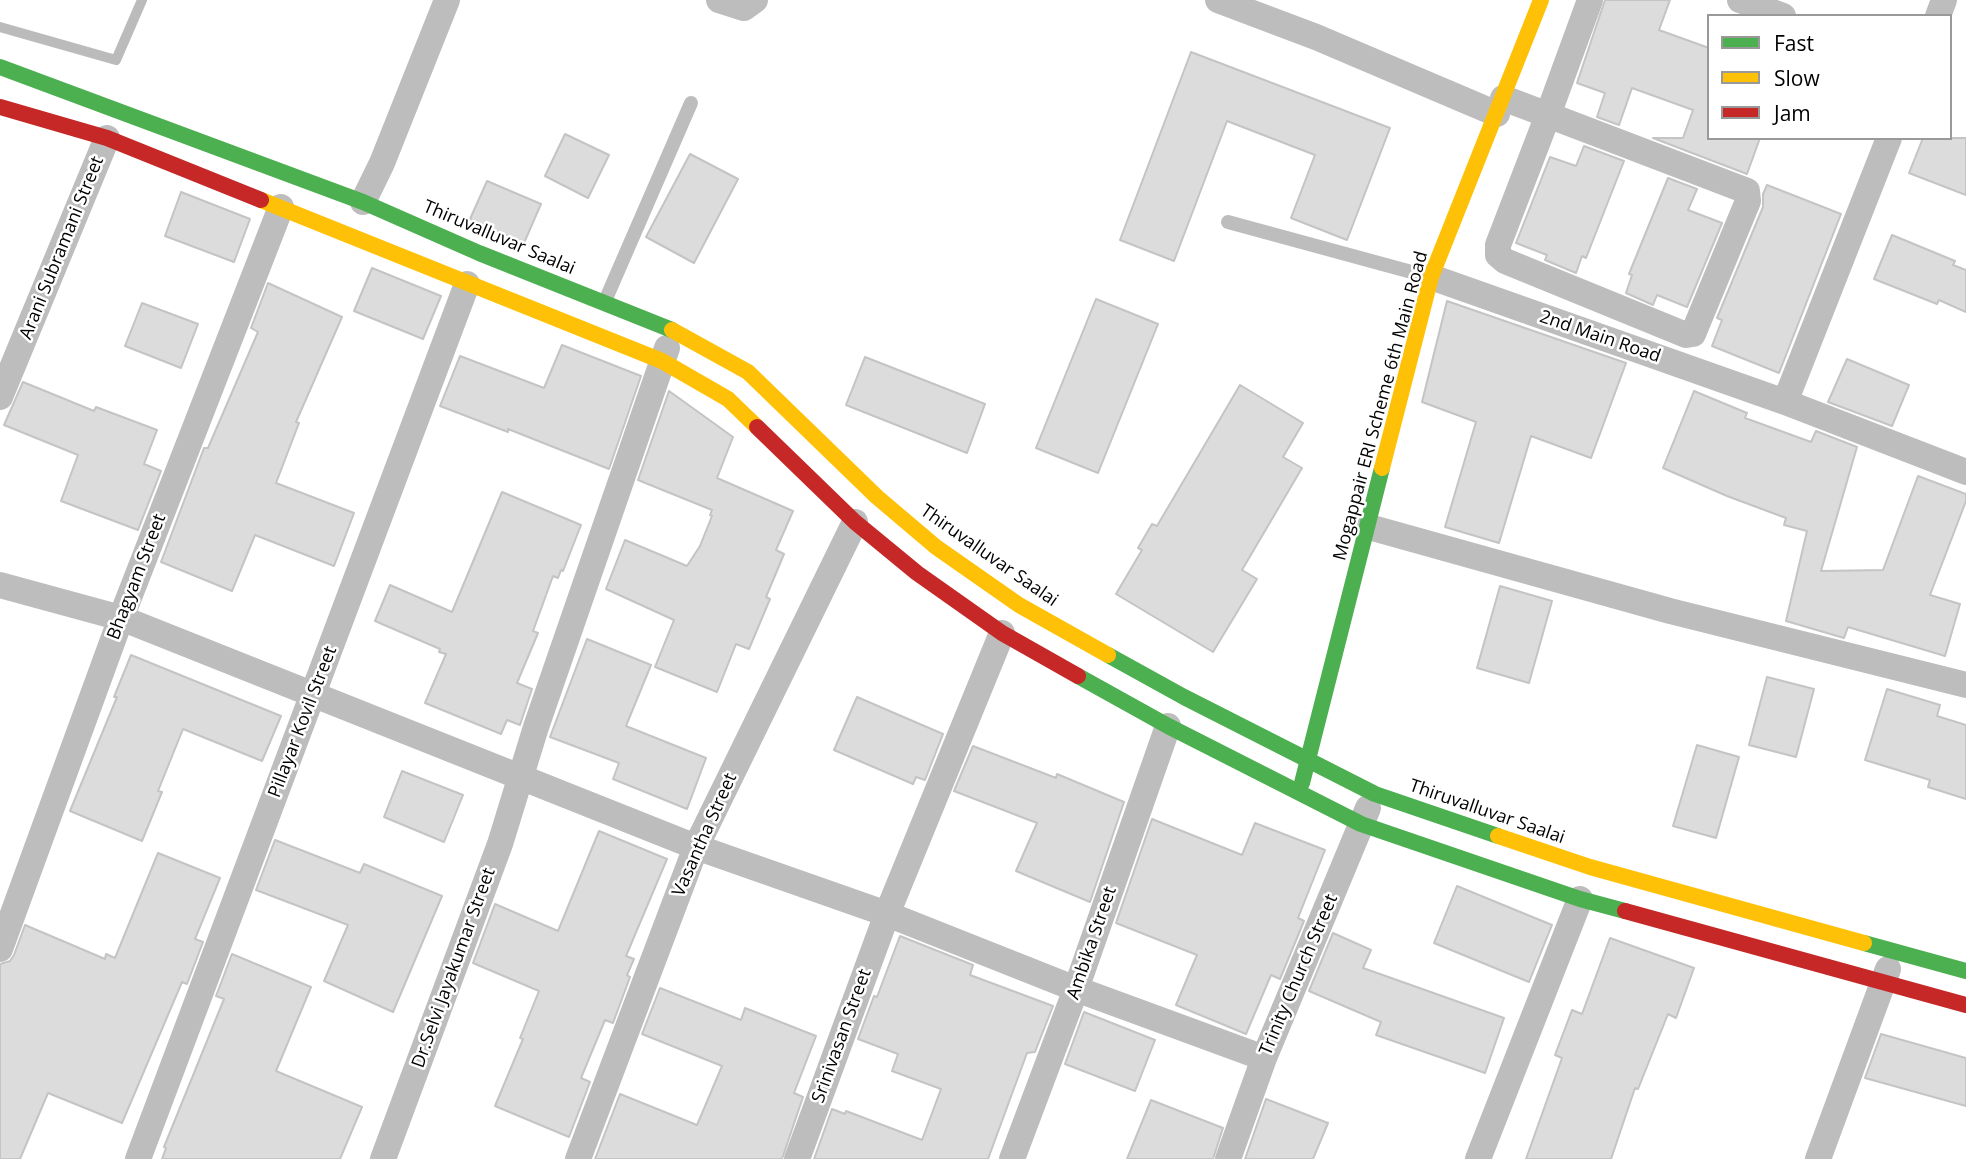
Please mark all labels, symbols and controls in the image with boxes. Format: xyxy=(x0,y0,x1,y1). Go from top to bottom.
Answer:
legend xyxy=(1707,14,1952,140)
text: Fast xyxy=(1774,29,1814,57)
text: Slow xyxy=(1774,64,1820,92)
text: Jam xyxy=(1774,99,1811,127)
street label: Arani Subramani Street xyxy=(15,153,109,343)
street label: Thiruvalluvar Saalai xyxy=(420,196,578,280)
street label: Mogappair ERI Scheme 6th Main Road xyxy=(1329,249,1433,563)
street label: 2nd Main Road xyxy=(1537,306,1663,368)
street label: Thiruvalluvar Saalai xyxy=(916,500,1062,612)
street label: Bhagyam Street xyxy=(103,511,171,643)
street label: Pillayar Kovil Street xyxy=(264,643,342,801)
street label: Vasantha Street xyxy=(668,770,742,900)
street label: Thiruvalluvar Saalai xyxy=(1406,775,1568,849)
street label: Dr.Selvi Jayakumar Street xyxy=(408,865,500,1071)
street label: Ambika Street xyxy=(1063,884,1121,1002)
street label: Trinity Church Street xyxy=(1255,891,1343,1059)
street label: Srinivasan Street xyxy=(808,966,876,1106)

